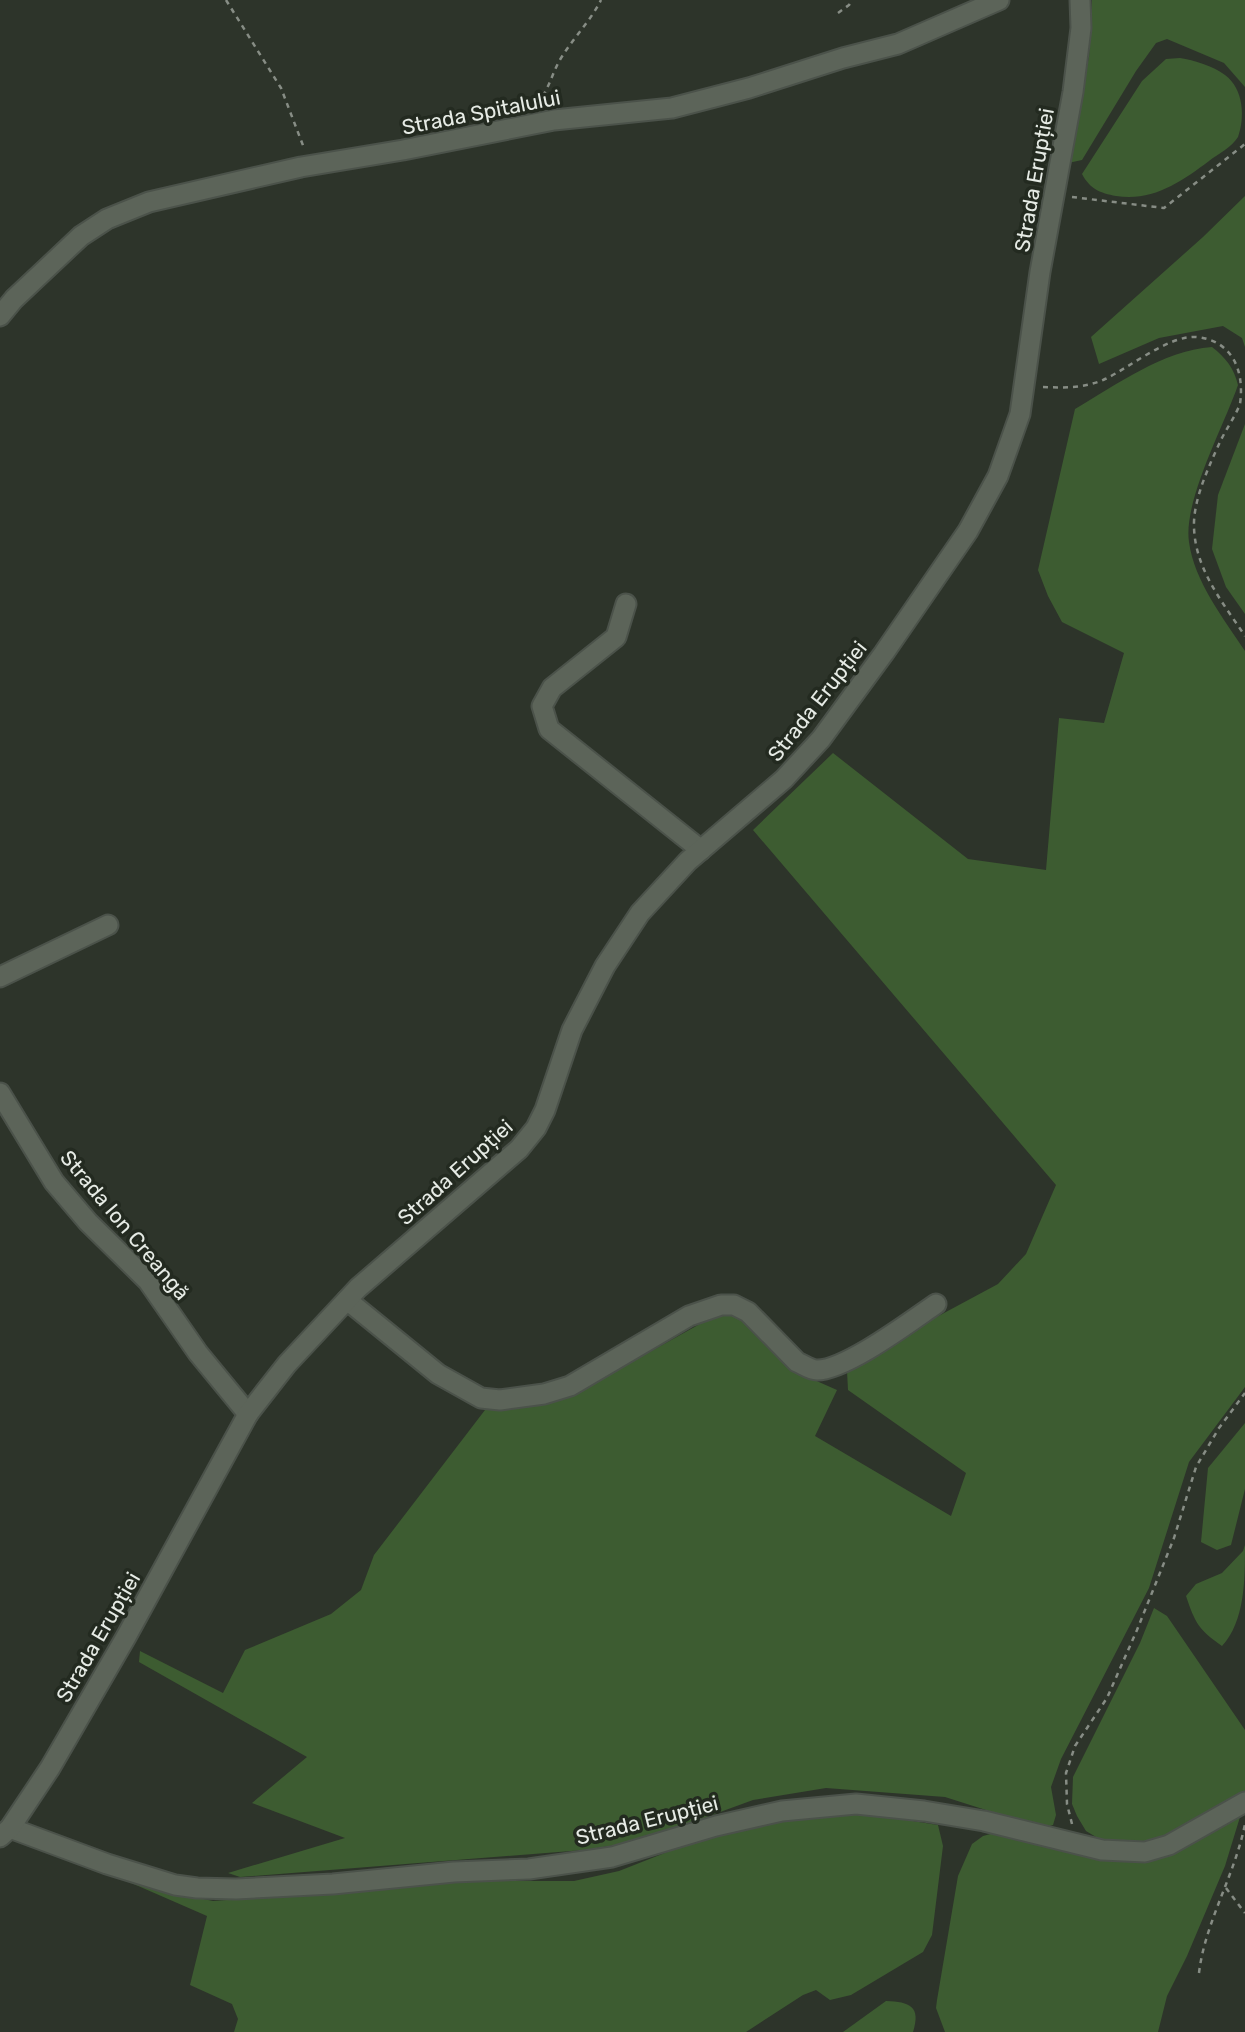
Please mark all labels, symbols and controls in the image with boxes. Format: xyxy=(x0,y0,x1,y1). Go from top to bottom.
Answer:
street label: Strada Spitalului xyxy=(400,84,562,140)
street label: Strada Erupției xyxy=(1009,106,1059,254)
street label: Strada Erupției xyxy=(762,636,872,766)
street label: Strada Erupției xyxy=(392,1114,518,1230)
street label: Strada Ion Creangă xyxy=(55,1145,195,1305)
street label: Strada Erupției xyxy=(51,1568,145,1706)
street label: Strada Erupției xyxy=(573,1790,721,1850)

